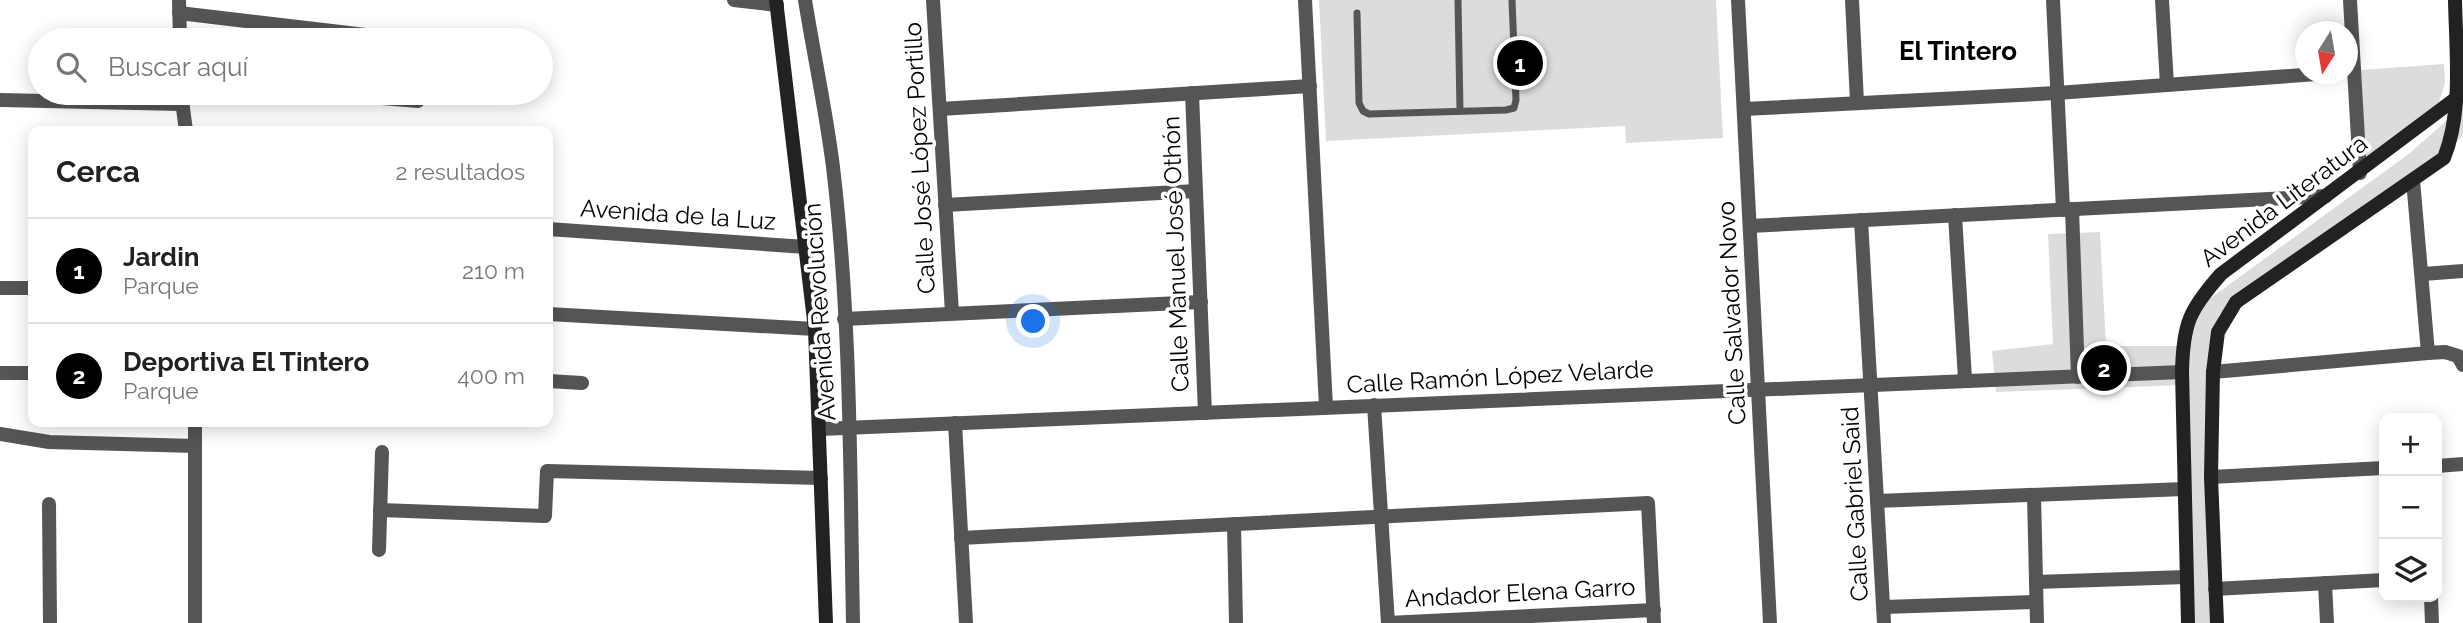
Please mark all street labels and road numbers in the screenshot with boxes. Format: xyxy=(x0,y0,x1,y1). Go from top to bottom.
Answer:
street label: Calle José López Portillo xyxy=(898,21,941,295)
street label: Calle Manuel José Othón xyxy=(1156,116,1195,393)
street label: Avenida Literatura xyxy=(2195,128,2373,273)
street label: Avenida de la Luz xyxy=(579,193,777,236)
street label: Calle Salvador Novo xyxy=(1711,200,1752,426)
street label: Avenida Revolución xyxy=(797,202,842,422)
street label: Calle Ramón López Velarde xyxy=(1346,354,1654,399)
street label: Calle Gabriel Said xyxy=(1835,406,1874,602)
street label: Andador Elena Garro xyxy=(1404,572,1636,613)

